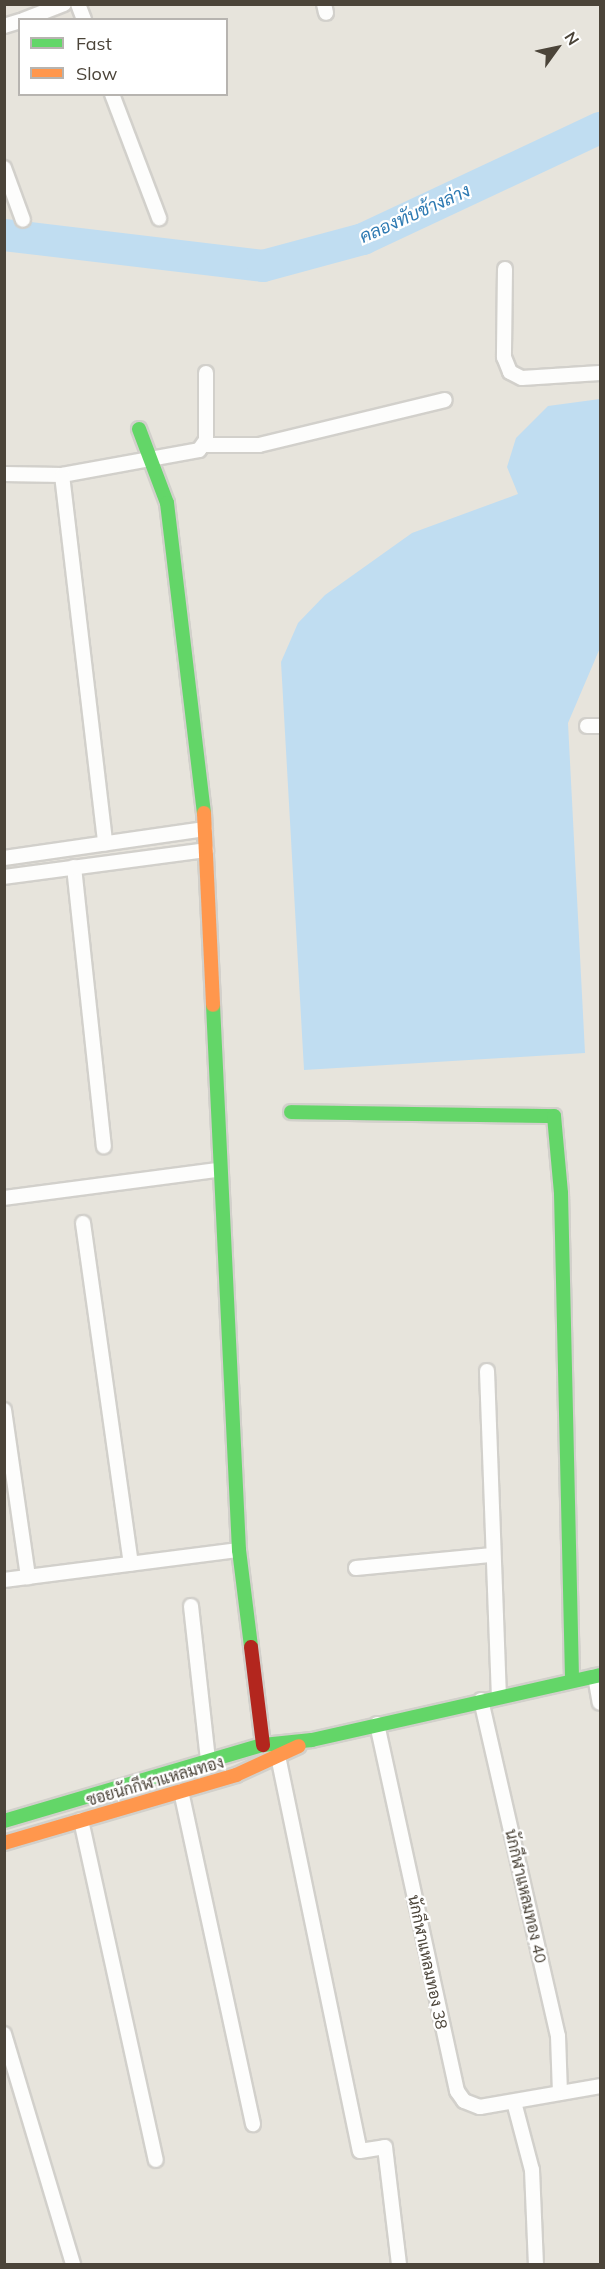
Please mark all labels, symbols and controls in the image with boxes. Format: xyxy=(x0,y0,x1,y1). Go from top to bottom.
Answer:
legend xyxy=(18,18,228,96)
north arrow xyxy=(527,18,587,78)
text: N xyxy=(560,28,584,49)
text: Fast xyxy=(76,32,112,55)
text: Slow xyxy=(76,62,117,85)
water label: คลองทับช้างล่าง xyxy=(356,180,474,248)
street label: ซอยนักกีฬาแหลมทอง xyxy=(84,1752,226,1810)
street label: นักกีฬาแหลมทอง 40 xyxy=(501,1827,551,1965)
street label: นักกีฬาแหลมทอง 38 xyxy=(404,1893,452,2031)

